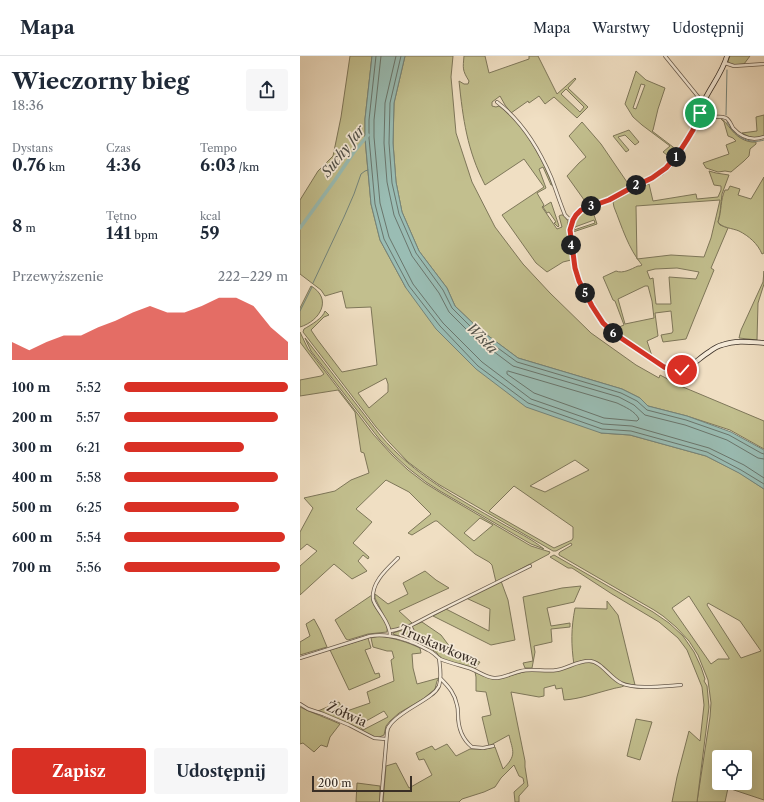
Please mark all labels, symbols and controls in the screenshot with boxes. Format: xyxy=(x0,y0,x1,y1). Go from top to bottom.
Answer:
text: Mapa xyxy=(20,16,75,39)
text: Mapa xyxy=(533,19,570,37)
text: Warstwy xyxy=(592,19,650,37)
text: Udostępnij xyxy=(672,19,744,37)
text: Wieczorny bieg xyxy=(12,68,189,95)
button: share xyxy=(246,69,288,111)
pin xyxy=(683,96,717,130)
text: 18:36 xyxy=(12,97,44,113)
icon: arrive xyxy=(689,102,711,124)
water label: Suchy Jar xyxy=(317,120,370,181)
text: Dystans xyxy=(12,141,53,155)
text: Czas xyxy=(106,141,131,155)
text: Tempo xyxy=(200,141,237,155)
pin: 1 xyxy=(666,147,686,167)
text: 1 xyxy=(674,150,678,164)
text: 0.76 xyxy=(12,155,46,175)
text: 4:36 xyxy=(106,155,141,175)
text: 6:03 xyxy=(200,155,236,175)
text: km xyxy=(46,160,65,174)
text: /km xyxy=(236,160,259,174)
pin: 2 xyxy=(626,175,646,195)
text: 2 xyxy=(633,178,639,192)
pin: 3 xyxy=(581,196,601,216)
text: 3 xyxy=(588,199,594,213)
text: Tętno xyxy=(106,209,137,223)
text: kcal xyxy=(200,209,221,223)
text: 8 xyxy=(12,216,22,236)
text: m xyxy=(22,221,36,235)
text: 141 xyxy=(106,223,131,243)
text: 59 xyxy=(200,223,220,243)
text: bpm xyxy=(131,228,158,242)
pin: 4 xyxy=(561,235,581,255)
text: 4 xyxy=(568,238,574,252)
text: Przewyższenie xyxy=(12,268,104,284)
text: 222–229 m xyxy=(218,268,288,284)
pin: 5 xyxy=(575,283,595,303)
text: 5 xyxy=(582,286,588,300)
water label: Wisła xyxy=(463,319,502,358)
pin: 6 xyxy=(603,323,623,343)
text: 6 xyxy=(610,326,616,340)
pin xyxy=(665,353,699,387)
icon: check xyxy=(671,359,693,381)
text: 100 m xyxy=(12,379,51,395)
text: 5:52 xyxy=(76,379,101,395)
text: 200 m xyxy=(12,409,52,425)
text: 5:57 xyxy=(76,409,100,425)
text: 300 m xyxy=(12,439,52,455)
text: 6:21 xyxy=(76,439,100,455)
text: 400 m xyxy=(12,469,52,485)
text: 5:58 xyxy=(76,469,101,485)
text: 500 m xyxy=(12,499,52,515)
text: 6:25 xyxy=(76,499,102,515)
text: 600 m xyxy=(12,529,53,545)
text: 5:54 xyxy=(76,529,101,545)
text: 700 m xyxy=(12,559,52,575)
text: 5:56 xyxy=(76,559,101,575)
street label: Truskawkowa xyxy=(397,621,481,669)
street label: Żółwia xyxy=(324,698,370,730)
button: Zapisz xyxy=(12,748,146,794)
button: Udostępnij xyxy=(154,748,288,794)
map controls xyxy=(712,750,752,790)
button: locate xyxy=(712,750,752,790)
scale bar xyxy=(312,774,412,793)
text: 200 m xyxy=(318,776,351,790)

